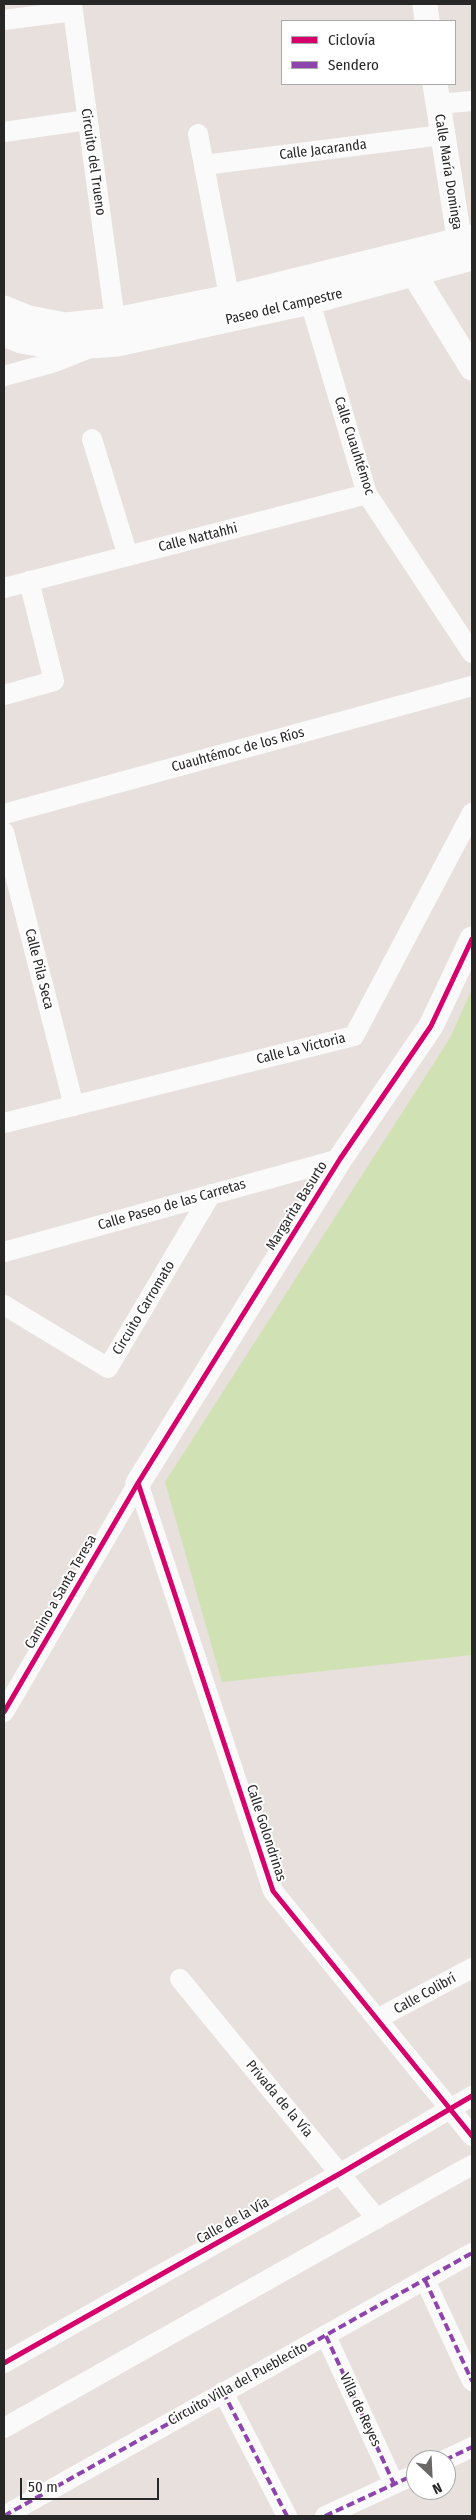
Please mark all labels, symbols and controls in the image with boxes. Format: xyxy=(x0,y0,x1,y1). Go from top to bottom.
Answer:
legend xyxy=(281,20,456,85)
text: Ciclovía xyxy=(328,31,375,49)
text: Sendero xyxy=(328,56,379,74)
street label: Circuito del Trueno xyxy=(77,107,109,217)
street label: Calle María Dominga xyxy=(431,113,465,231)
street label: Calle Jacaranda xyxy=(278,136,368,164)
street label: Paseo del Campestre xyxy=(224,285,344,329)
street label: Calle Cuauhtémoc xyxy=(330,395,378,497)
street label: Calle Nattahhi xyxy=(157,520,239,556)
street label: Cuauhtémoc de los Ríos xyxy=(170,724,306,776)
street label: Calle Pila Seca xyxy=(21,927,57,1011)
street label: Calle La Victoria xyxy=(255,1030,347,1068)
street label: Margarita Basurto xyxy=(263,1158,331,1254)
street label: Calle Paseo de las Carretas xyxy=(96,1176,248,1234)
street label: Circuito Carromato xyxy=(109,1258,179,1358)
street label: Camino a Santa Teresa xyxy=(22,1532,100,1652)
street label: Calle Golondrinas xyxy=(242,1782,290,1884)
street label: Calle Colibrí xyxy=(391,1970,459,2018)
street label: Privada de la Vía xyxy=(242,2057,316,2141)
street label: Calle de la Vía xyxy=(194,2194,272,2248)
street label: Circuito Villa del Pueblecito xyxy=(165,2339,311,2429)
street label: Villa de Reyes xyxy=(336,2371,384,2449)
north arrow xyxy=(406,2450,456,2500)
scale bar xyxy=(22,2468,161,2500)
text: 50 m xyxy=(28,2478,58,2496)
text: N xyxy=(430,2479,445,2498)

